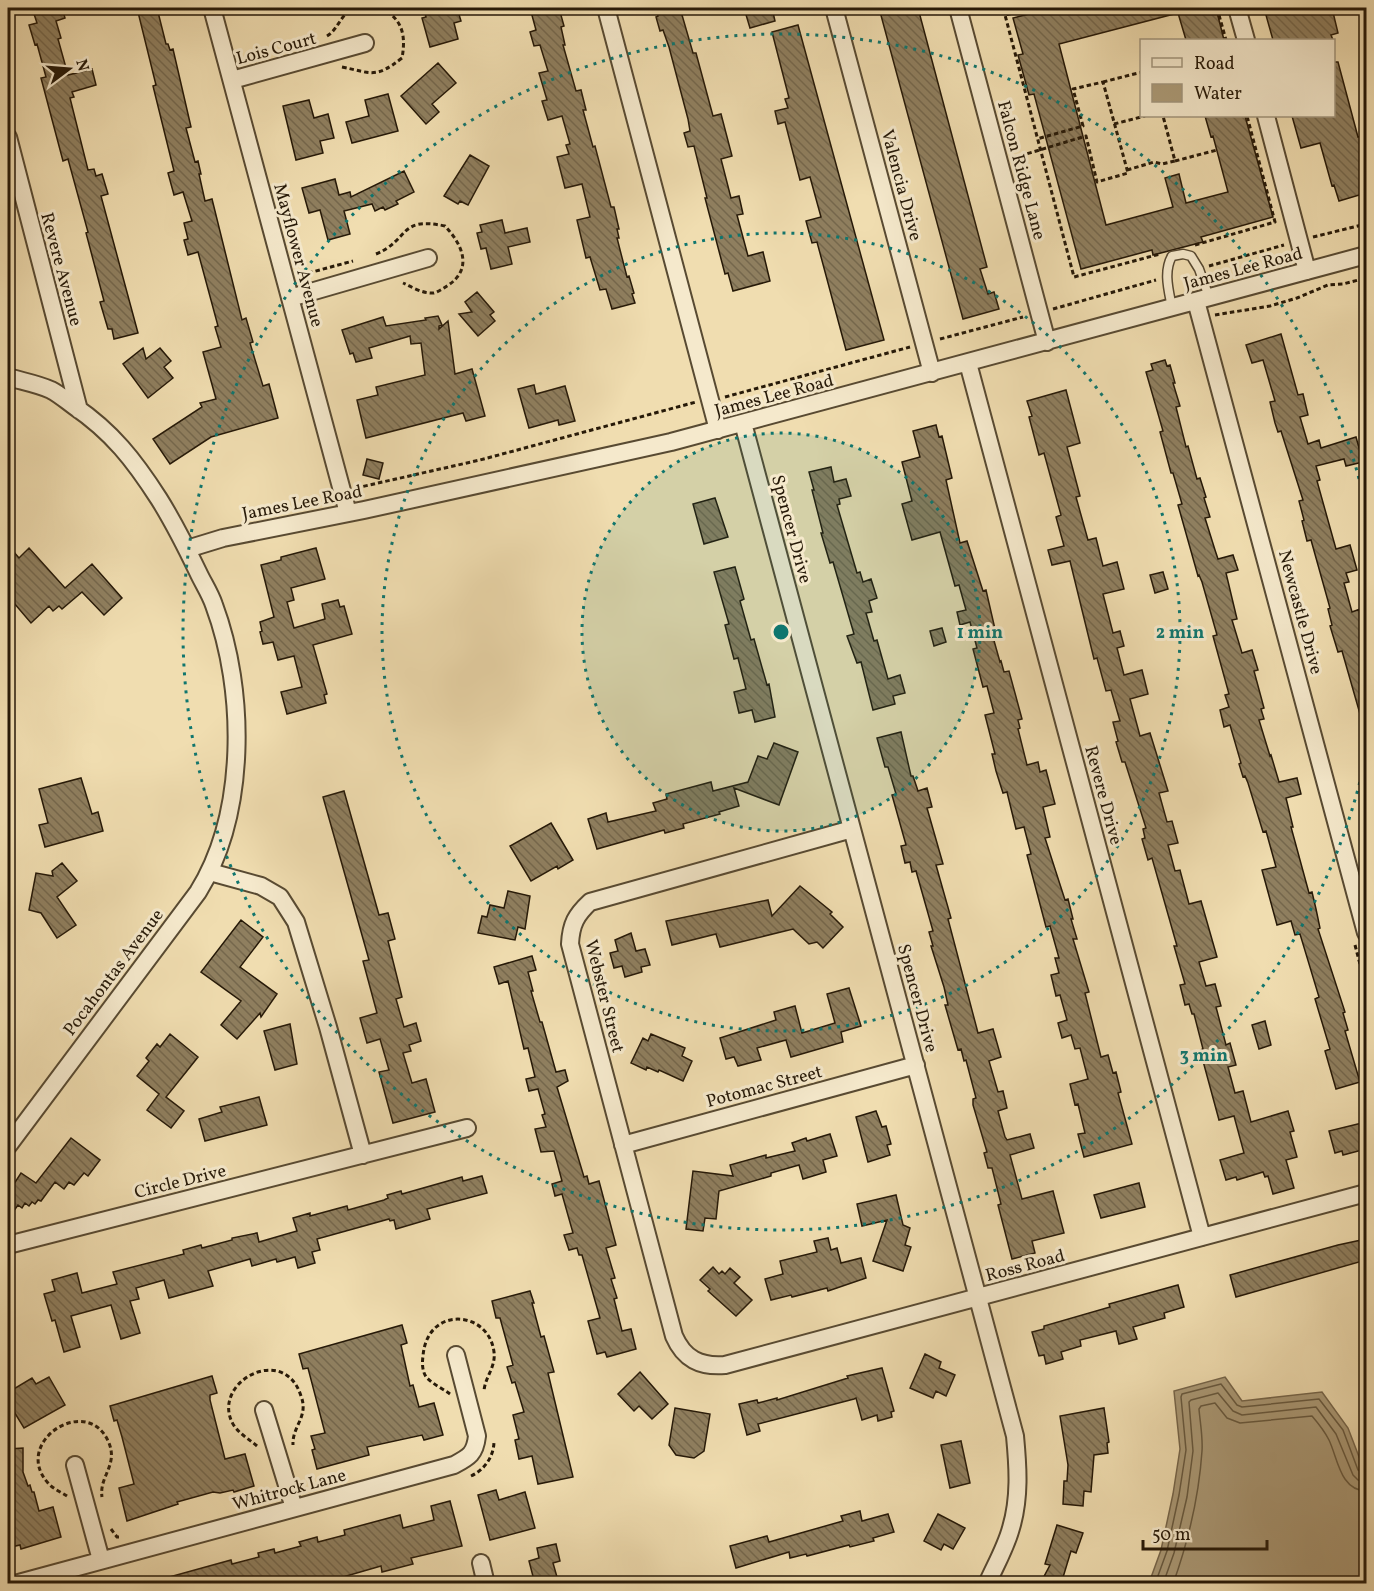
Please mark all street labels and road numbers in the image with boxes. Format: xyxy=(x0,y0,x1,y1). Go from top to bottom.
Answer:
street label: Lois Court xyxy=(234,27,319,72)
street label: Falcon Ridge Lane xyxy=(990,98,1051,243)
street label: Valencia Drive xyxy=(874,127,927,244)
street label: Mayflower Avenue xyxy=(266,181,329,330)
street label: Revere Avenue xyxy=(33,210,88,329)
street label: James Lee Road xyxy=(1181,242,1306,297)
street label: James Lee Road xyxy=(712,369,837,424)
street label: Spencer Drive xyxy=(764,472,817,586)
street label: James Lee Road xyxy=(240,480,365,527)
street label: Newcastle Drive xyxy=(1271,547,1328,677)
street label: Revere Drive xyxy=(1077,743,1128,848)
street label: Pocahontas Avenue xyxy=(58,904,170,1042)
street label: Webster Street xyxy=(577,937,630,1056)
street label: Spencer Drive xyxy=(890,941,943,1055)
street label: Potomac Street xyxy=(704,1060,825,1115)
street label: Circle Drive xyxy=(132,1159,229,1206)
street label: Ross Road xyxy=(983,1244,1068,1289)
street label: Whitrock Lane xyxy=(230,1463,349,1518)

